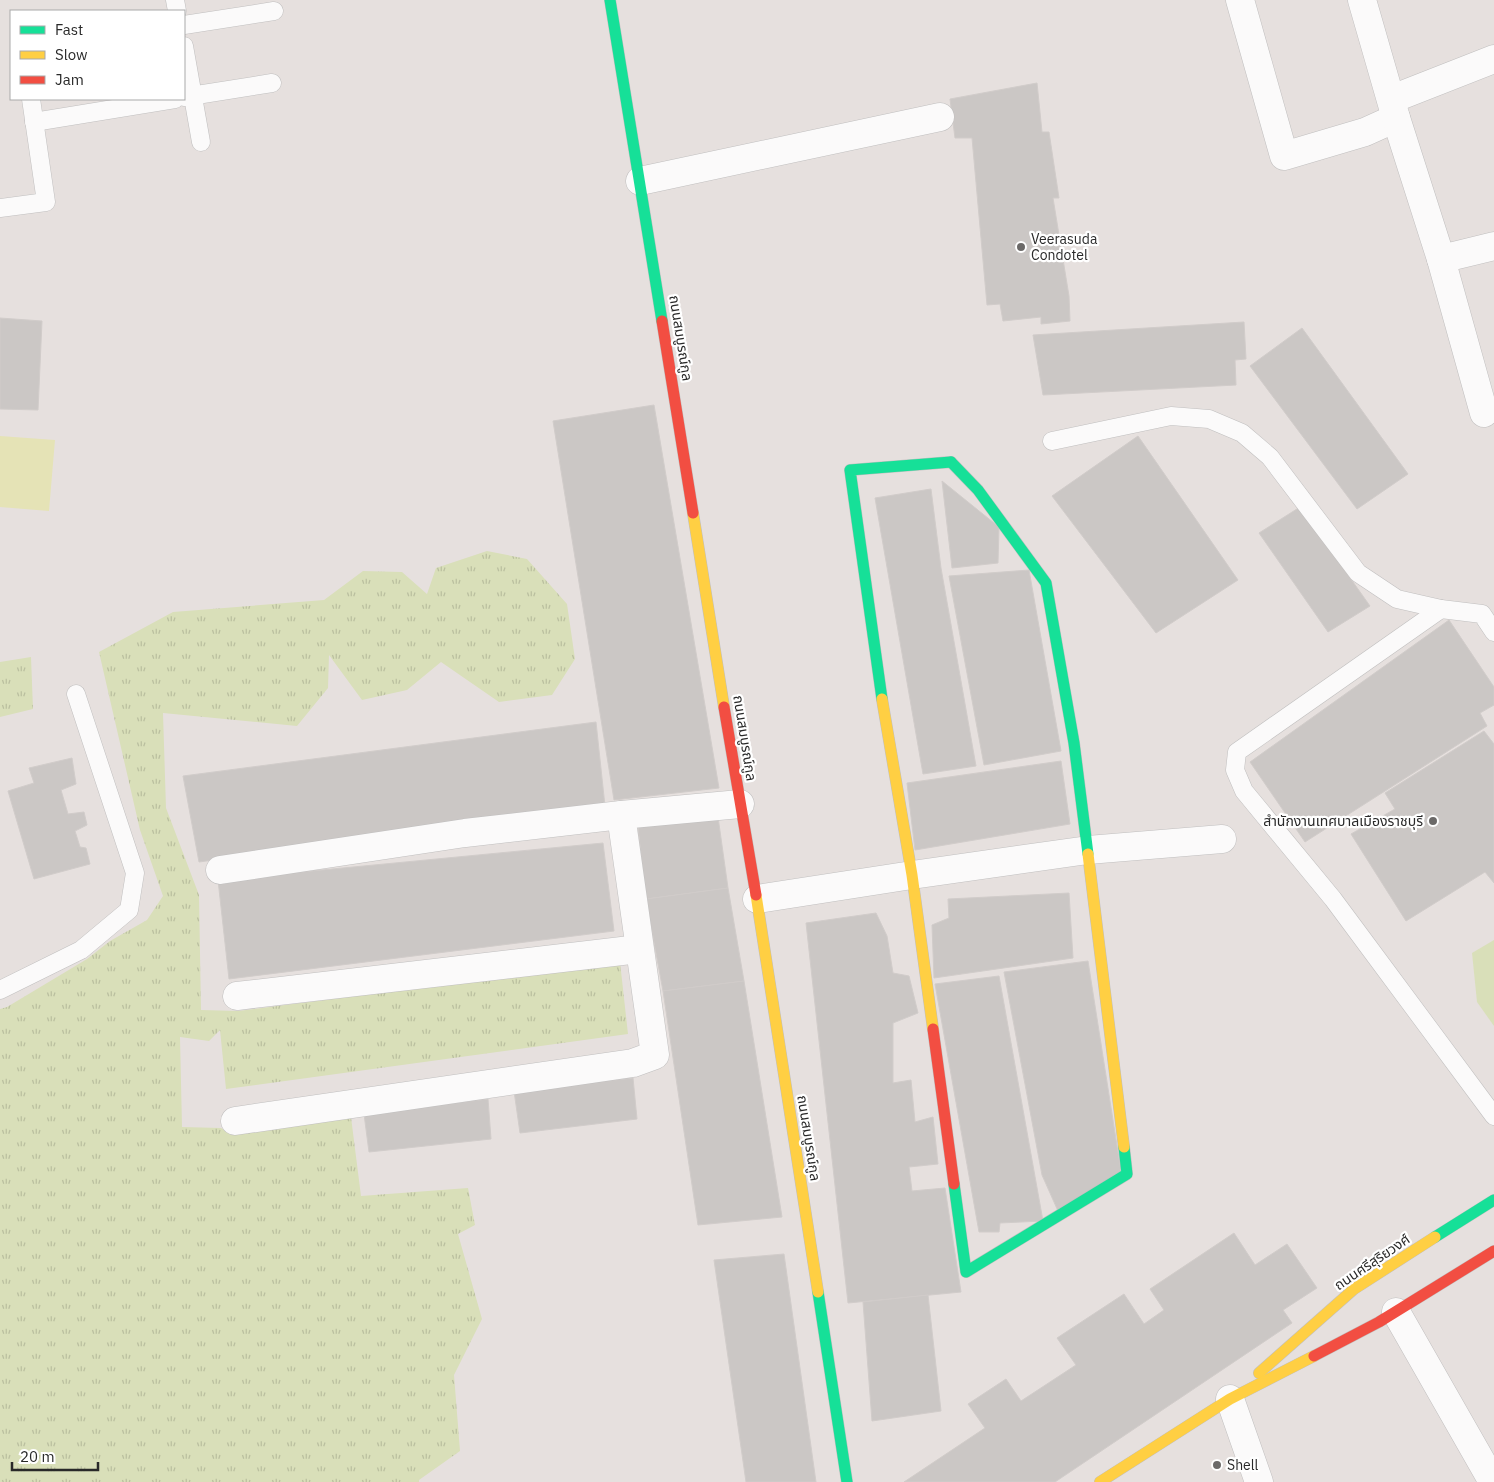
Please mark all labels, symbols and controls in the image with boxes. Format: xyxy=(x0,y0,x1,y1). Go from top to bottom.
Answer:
legend xyxy=(10,10,185,100)
text: Fast xyxy=(55,20,83,39)
text: Slow xyxy=(55,45,88,64)
text: Jam xyxy=(55,70,84,89)
place label: Veerasuda Condotel xyxy=(1031,230,1098,264)
marker: Veerasuda Condotel xyxy=(1015,241,1027,253)
street label: ถนนสมบูรณ์กูล xyxy=(665,294,697,382)
street label: ถนนสมบูรณ์กูล xyxy=(729,694,761,782)
place label: สำนักงานเทศบาลเมืองราชบุรี xyxy=(1263,812,1423,830)
marker: สำนักงานเทศบาลเมืองราชบุรี xyxy=(1427,815,1439,827)
street label: ถนนสมบูรณ์กูล xyxy=(793,1094,825,1182)
street label: ถนนศรีสุริยวงศ์ xyxy=(1331,1230,1414,1294)
scale bar xyxy=(12,1440,99,1472)
text: 20 m xyxy=(20,1447,55,1466)
place label: Shell xyxy=(1227,1456,1259,1474)
marker: Shell xyxy=(1211,1459,1223,1471)

